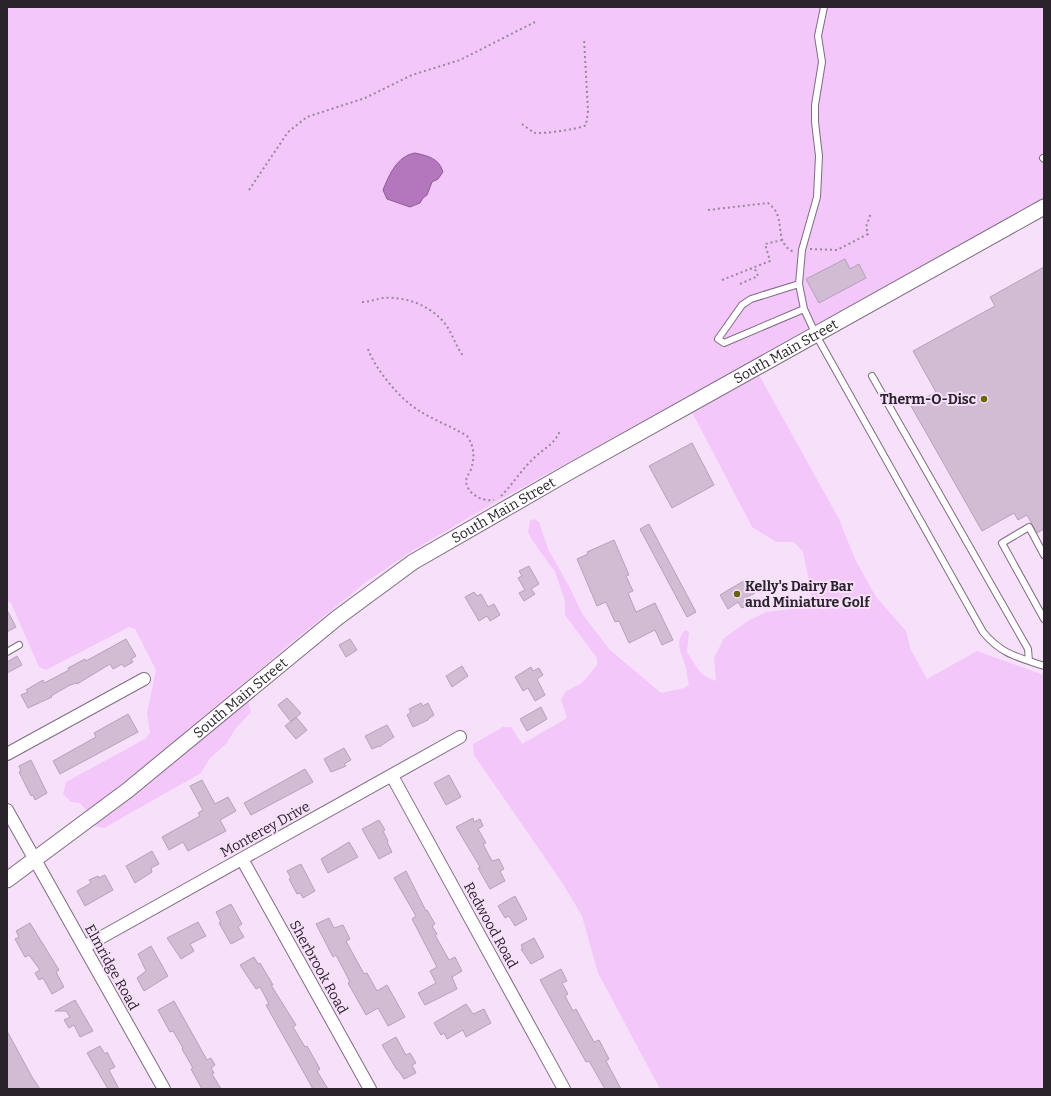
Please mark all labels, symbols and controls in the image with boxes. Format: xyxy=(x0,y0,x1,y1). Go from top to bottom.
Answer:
street label: South Main Street xyxy=(731,316,841,388)
place label: Therm-O-Disc xyxy=(880,391,976,408)
marker: Therm-O-Disc xyxy=(979,394,989,404)
street label: South Main Street xyxy=(449,474,558,547)
place label: Kelly's Dairy Bar and Miniature Golf xyxy=(745,578,870,611)
marker: Kelly's Dairy Bar and Miniature Golf xyxy=(732,589,742,599)
street label: South Main Street xyxy=(190,654,291,742)
street label: Monterey Drive xyxy=(218,798,313,861)
street label: Redwood Road xyxy=(460,879,521,971)
street label: Sherbrook Road xyxy=(286,917,351,1017)
street label: Elmridge Road xyxy=(81,921,142,1013)

